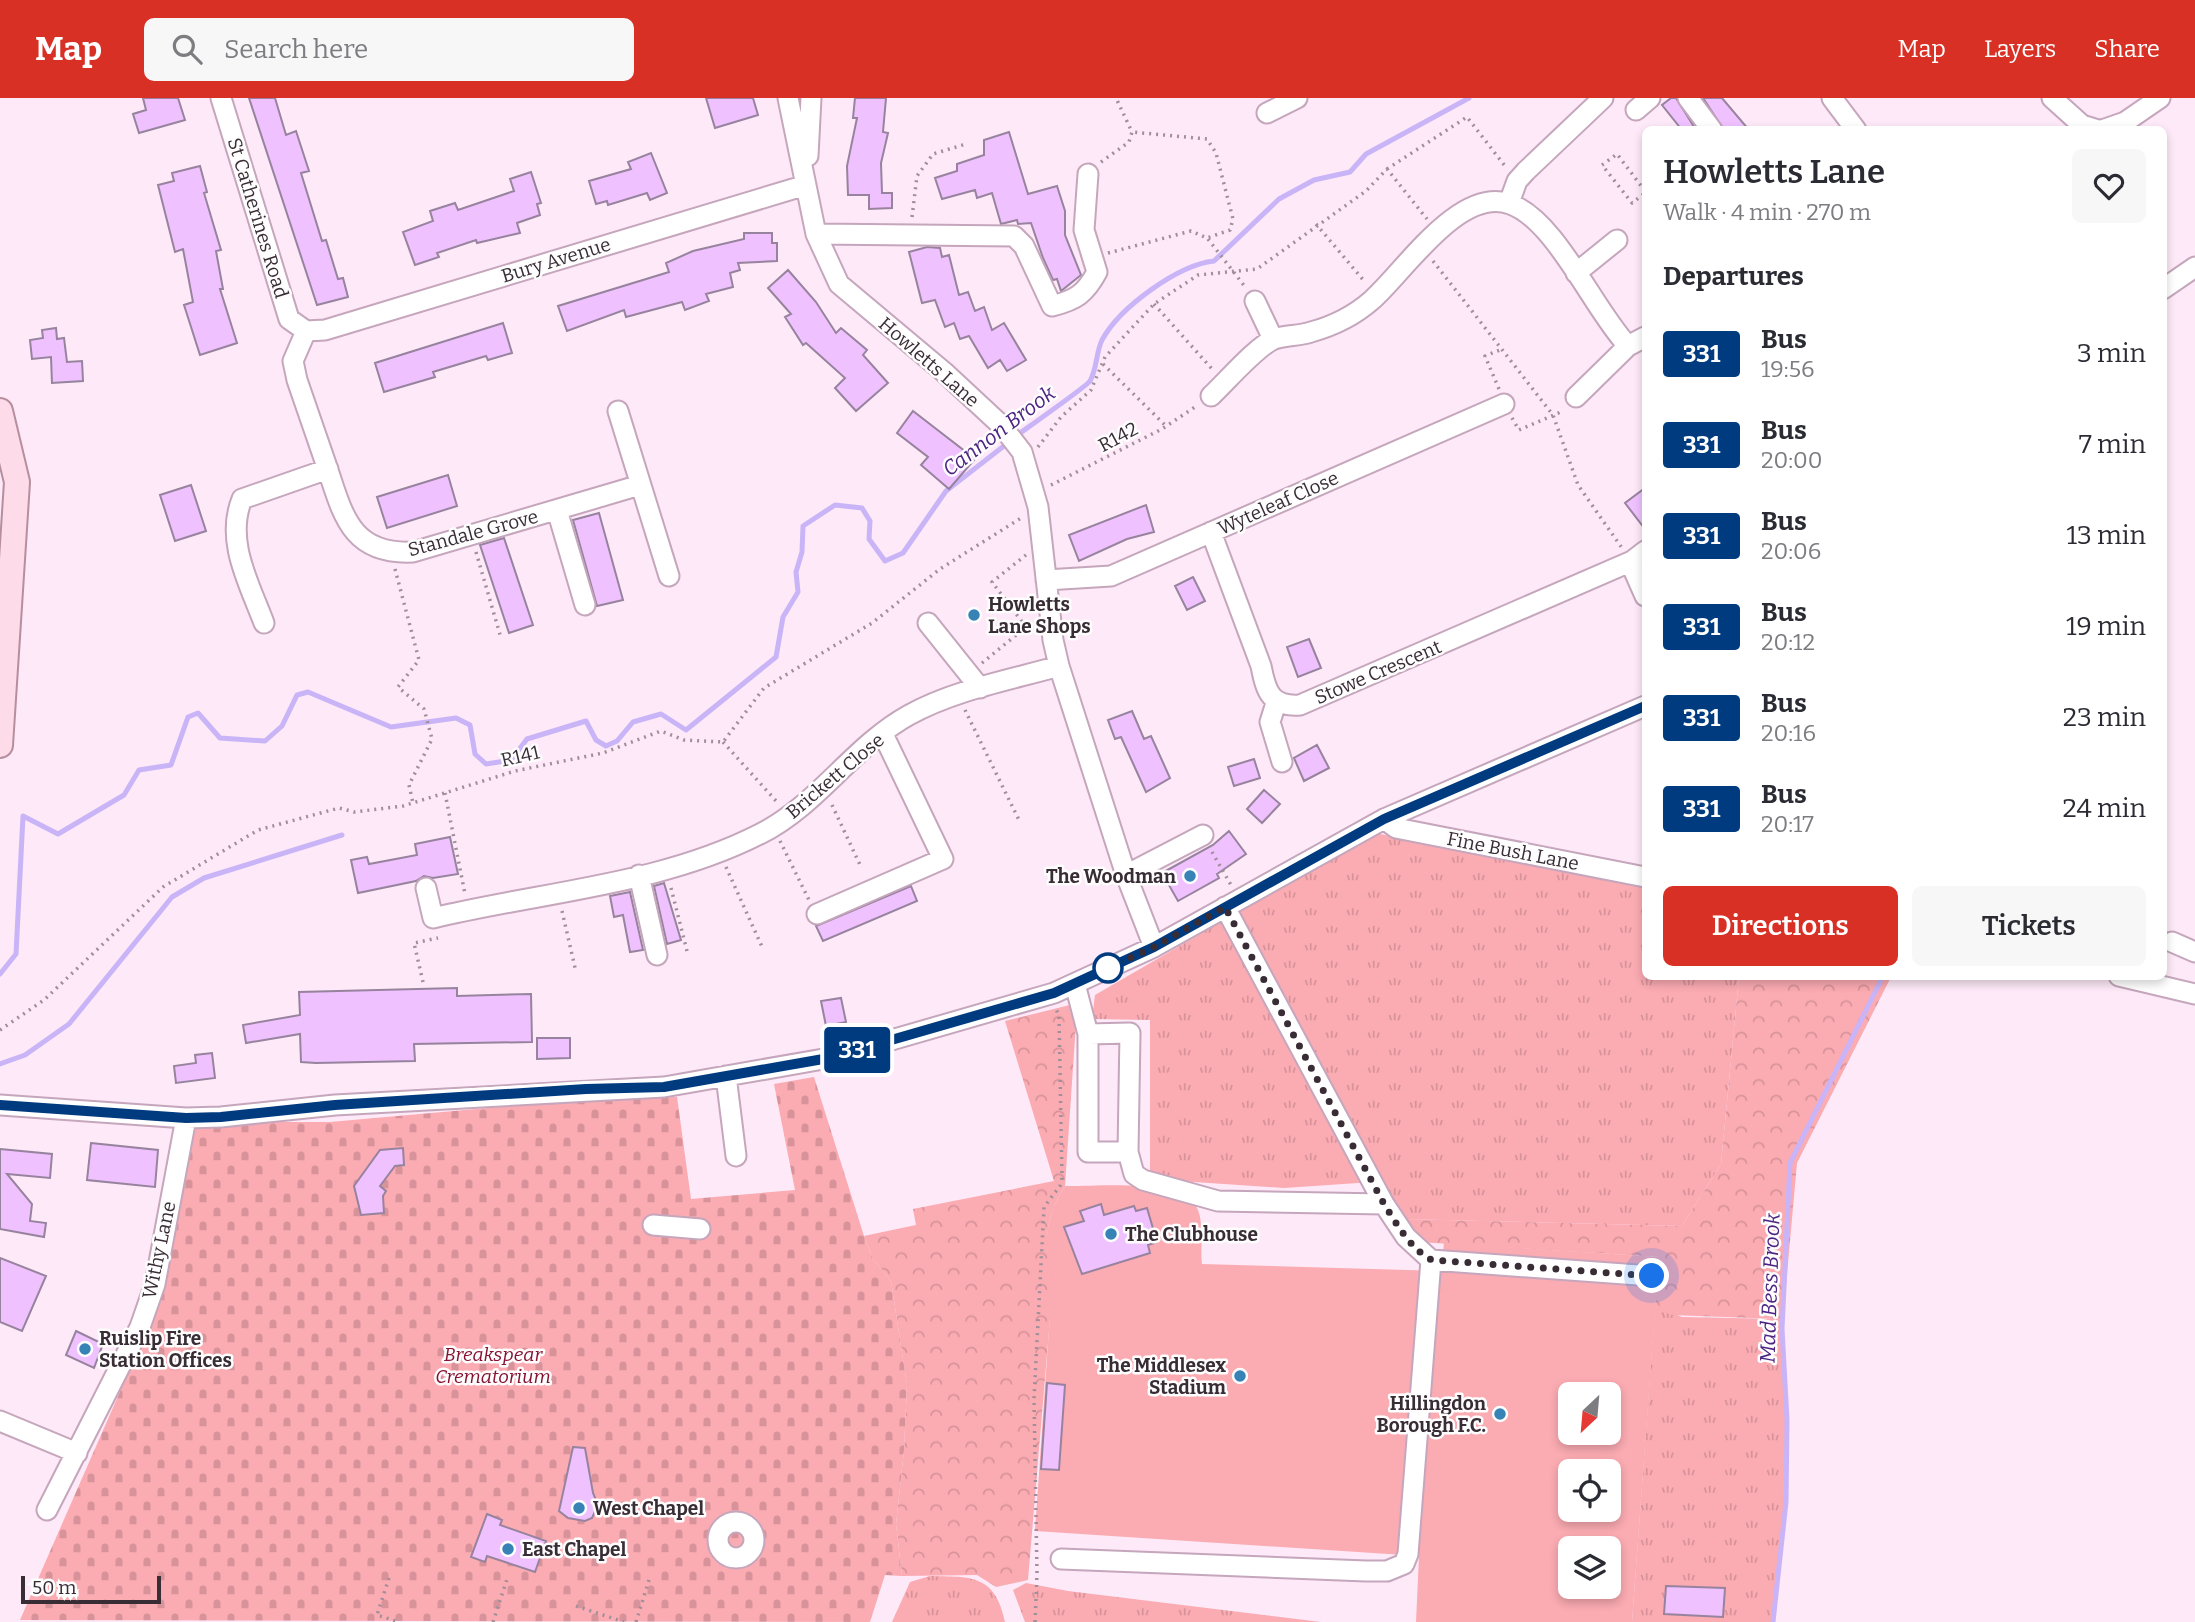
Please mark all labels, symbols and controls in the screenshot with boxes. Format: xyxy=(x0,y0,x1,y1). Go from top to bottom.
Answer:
search box xyxy=(144,18,634,81)
text: Map xyxy=(35,29,102,69)
icon: search xyxy=(168,30,206,68)
text: Search here xyxy=(224,34,368,65)
text: Map xyxy=(1898,35,1946,63)
text: Layers xyxy=(1984,35,2056,63)
text: Share xyxy=(2094,35,2160,63)
street label: St Catherines Road xyxy=(223,135,293,301)
button: heart xyxy=(2072,149,2146,223)
text: Howletts Lane xyxy=(1663,152,1885,192)
text: Walk · 4 min · 270 m xyxy=(1663,198,1871,226)
street label: Bury Avenue xyxy=(499,232,613,288)
text: Departures xyxy=(1663,261,1804,292)
street label: Howletts Lane xyxy=(874,312,984,412)
text: Bus xyxy=(1761,324,1807,355)
text: 3 min xyxy=(2077,338,2146,369)
text: 331 xyxy=(1683,340,1720,368)
text: 19:56 xyxy=(1761,355,1814,383)
water label: Cannon Brook xyxy=(938,380,1061,482)
text: Bus xyxy=(1761,415,1807,446)
street label: R142 xyxy=(1094,417,1142,457)
text: 7 min xyxy=(2079,429,2146,460)
text: 331 xyxy=(1683,431,1720,459)
text: 20:00 xyxy=(1761,446,1823,474)
street label: Wyteleaf Close xyxy=(1214,466,1342,540)
street label: Standale Grove xyxy=(405,505,541,561)
text: Bus xyxy=(1761,506,1807,537)
text: 13 min xyxy=(2066,520,2146,551)
text: 331 xyxy=(1683,522,1720,550)
text: 20:06 xyxy=(1761,537,1821,565)
place label: Howletts Lane Shops xyxy=(988,593,1091,638)
text: Bus xyxy=(1761,597,1807,628)
marker: Howletts Lane Shops xyxy=(966,607,982,623)
text: 19 min xyxy=(2066,611,2146,642)
text: 331 xyxy=(1683,613,1720,641)
text: 20:12 xyxy=(1761,628,1815,656)
street label: Stowe Crescent xyxy=(1311,635,1445,709)
text: Bus xyxy=(1761,688,1807,719)
text: 23 min xyxy=(2063,702,2146,733)
text: 331 xyxy=(1683,704,1720,732)
text: 20:16 xyxy=(1761,719,1816,747)
street label: Brickett Close xyxy=(781,728,889,824)
street label: R141 xyxy=(498,740,542,772)
text: Bus xyxy=(1761,779,1807,810)
text: 24 min xyxy=(2062,793,2146,824)
text: 331 xyxy=(1683,795,1720,823)
text: 20:17 xyxy=(1761,810,1814,838)
street label: Fine Bush Lane xyxy=(1445,827,1581,875)
place label: The Woodman xyxy=(1046,865,1177,888)
marker: The Woodman xyxy=(1182,868,1198,884)
button: Directions xyxy=(1663,886,1898,966)
button: Tickets xyxy=(1912,886,2146,966)
unlabelled marker xyxy=(1093,953,1123,983)
line badge: 331 xyxy=(817,1027,897,1073)
text: 331 xyxy=(838,1036,876,1064)
street label: Withy Lane xyxy=(137,1199,181,1301)
water label: Mad Bess Brook xyxy=(1754,1212,1786,1363)
place label: The Clubhouse xyxy=(1125,1223,1258,1246)
marker: The Clubhouse xyxy=(1103,1226,1119,1242)
your location xyxy=(1634,1258,1669,1293)
place label: Ruislip Fire Station Offices xyxy=(99,1327,232,1372)
marker: Ruislip Fire Station Offices xyxy=(77,1341,93,1357)
park label: Breakspear Crematorium xyxy=(435,1343,551,1388)
place label: The Middlesex Stadium xyxy=(1097,1354,1226,1399)
marker: The Middlesex Stadium xyxy=(1232,1368,1248,1384)
north arrow xyxy=(1558,1382,1620,1446)
map controls xyxy=(1558,1382,1621,1599)
place label: Hillingdon Borough F.C. xyxy=(1377,1392,1487,1437)
marker: Hillingdon Borough F.C. xyxy=(1492,1406,1508,1422)
button: locate xyxy=(1558,1459,1621,1522)
place label: West Chapel xyxy=(593,1497,704,1520)
marker: West Chapel xyxy=(571,1500,587,1516)
button: layers xyxy=(1558,1536,1621,1599)
place label: East Chapel xyxy=(522,1538,627,1561)
marker: East Chapel xyxy=(500,1541,516,1557)
scale bar xyxy=(21,1573,161,1605)
text: 50 m xyxy=(32,1576,76,1599)

